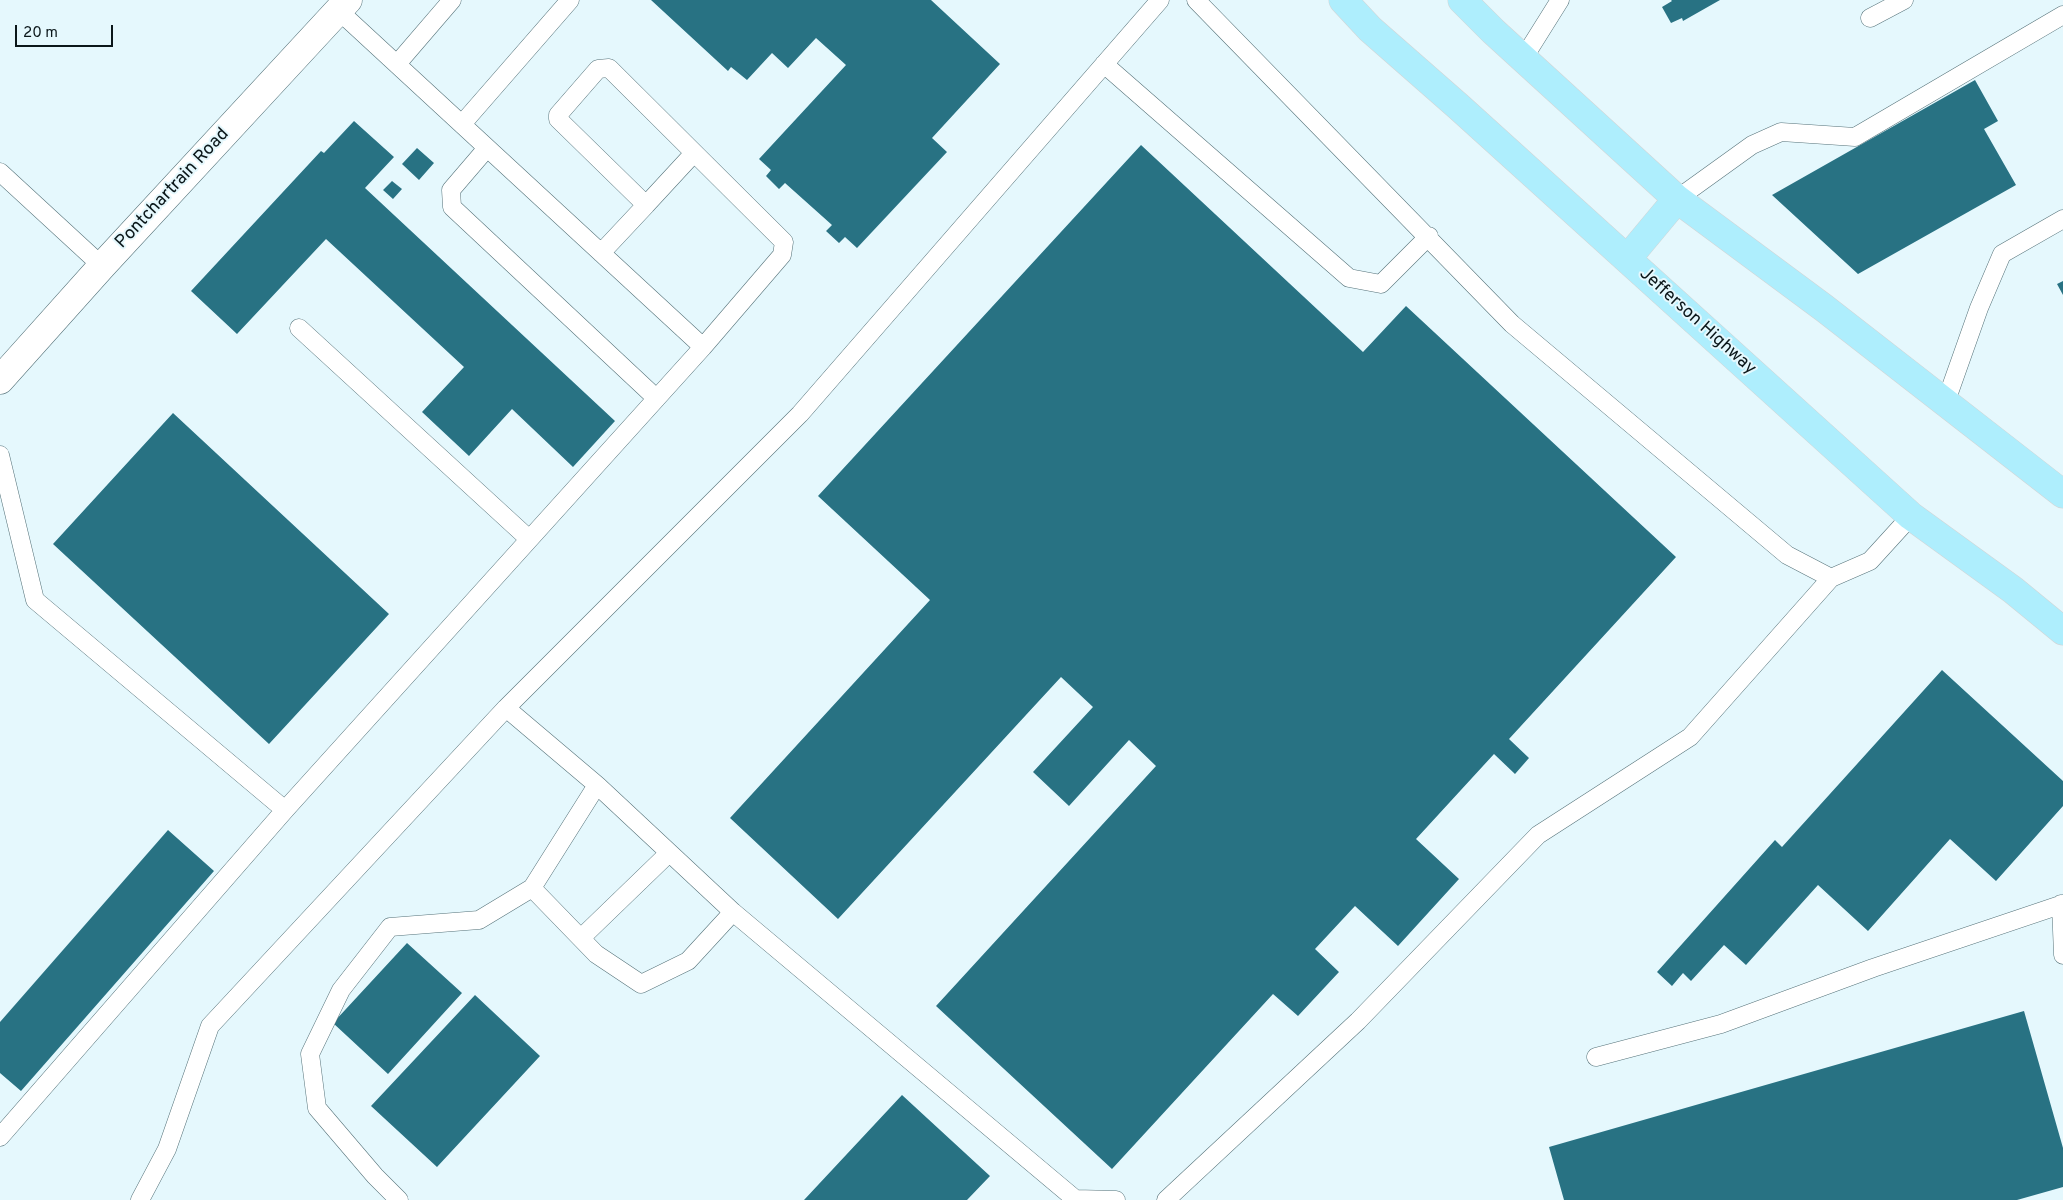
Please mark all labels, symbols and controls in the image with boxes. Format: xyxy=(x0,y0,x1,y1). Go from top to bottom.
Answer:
scale bar xyxy=(18,15,115,47)
text: 20 m xyxy=(23,24,58,43)
street label: Pontchartrain Road xyxy=(112,124,234,254)
street label: Jefferson Highway xyxy=(1634,264,1760,380)

